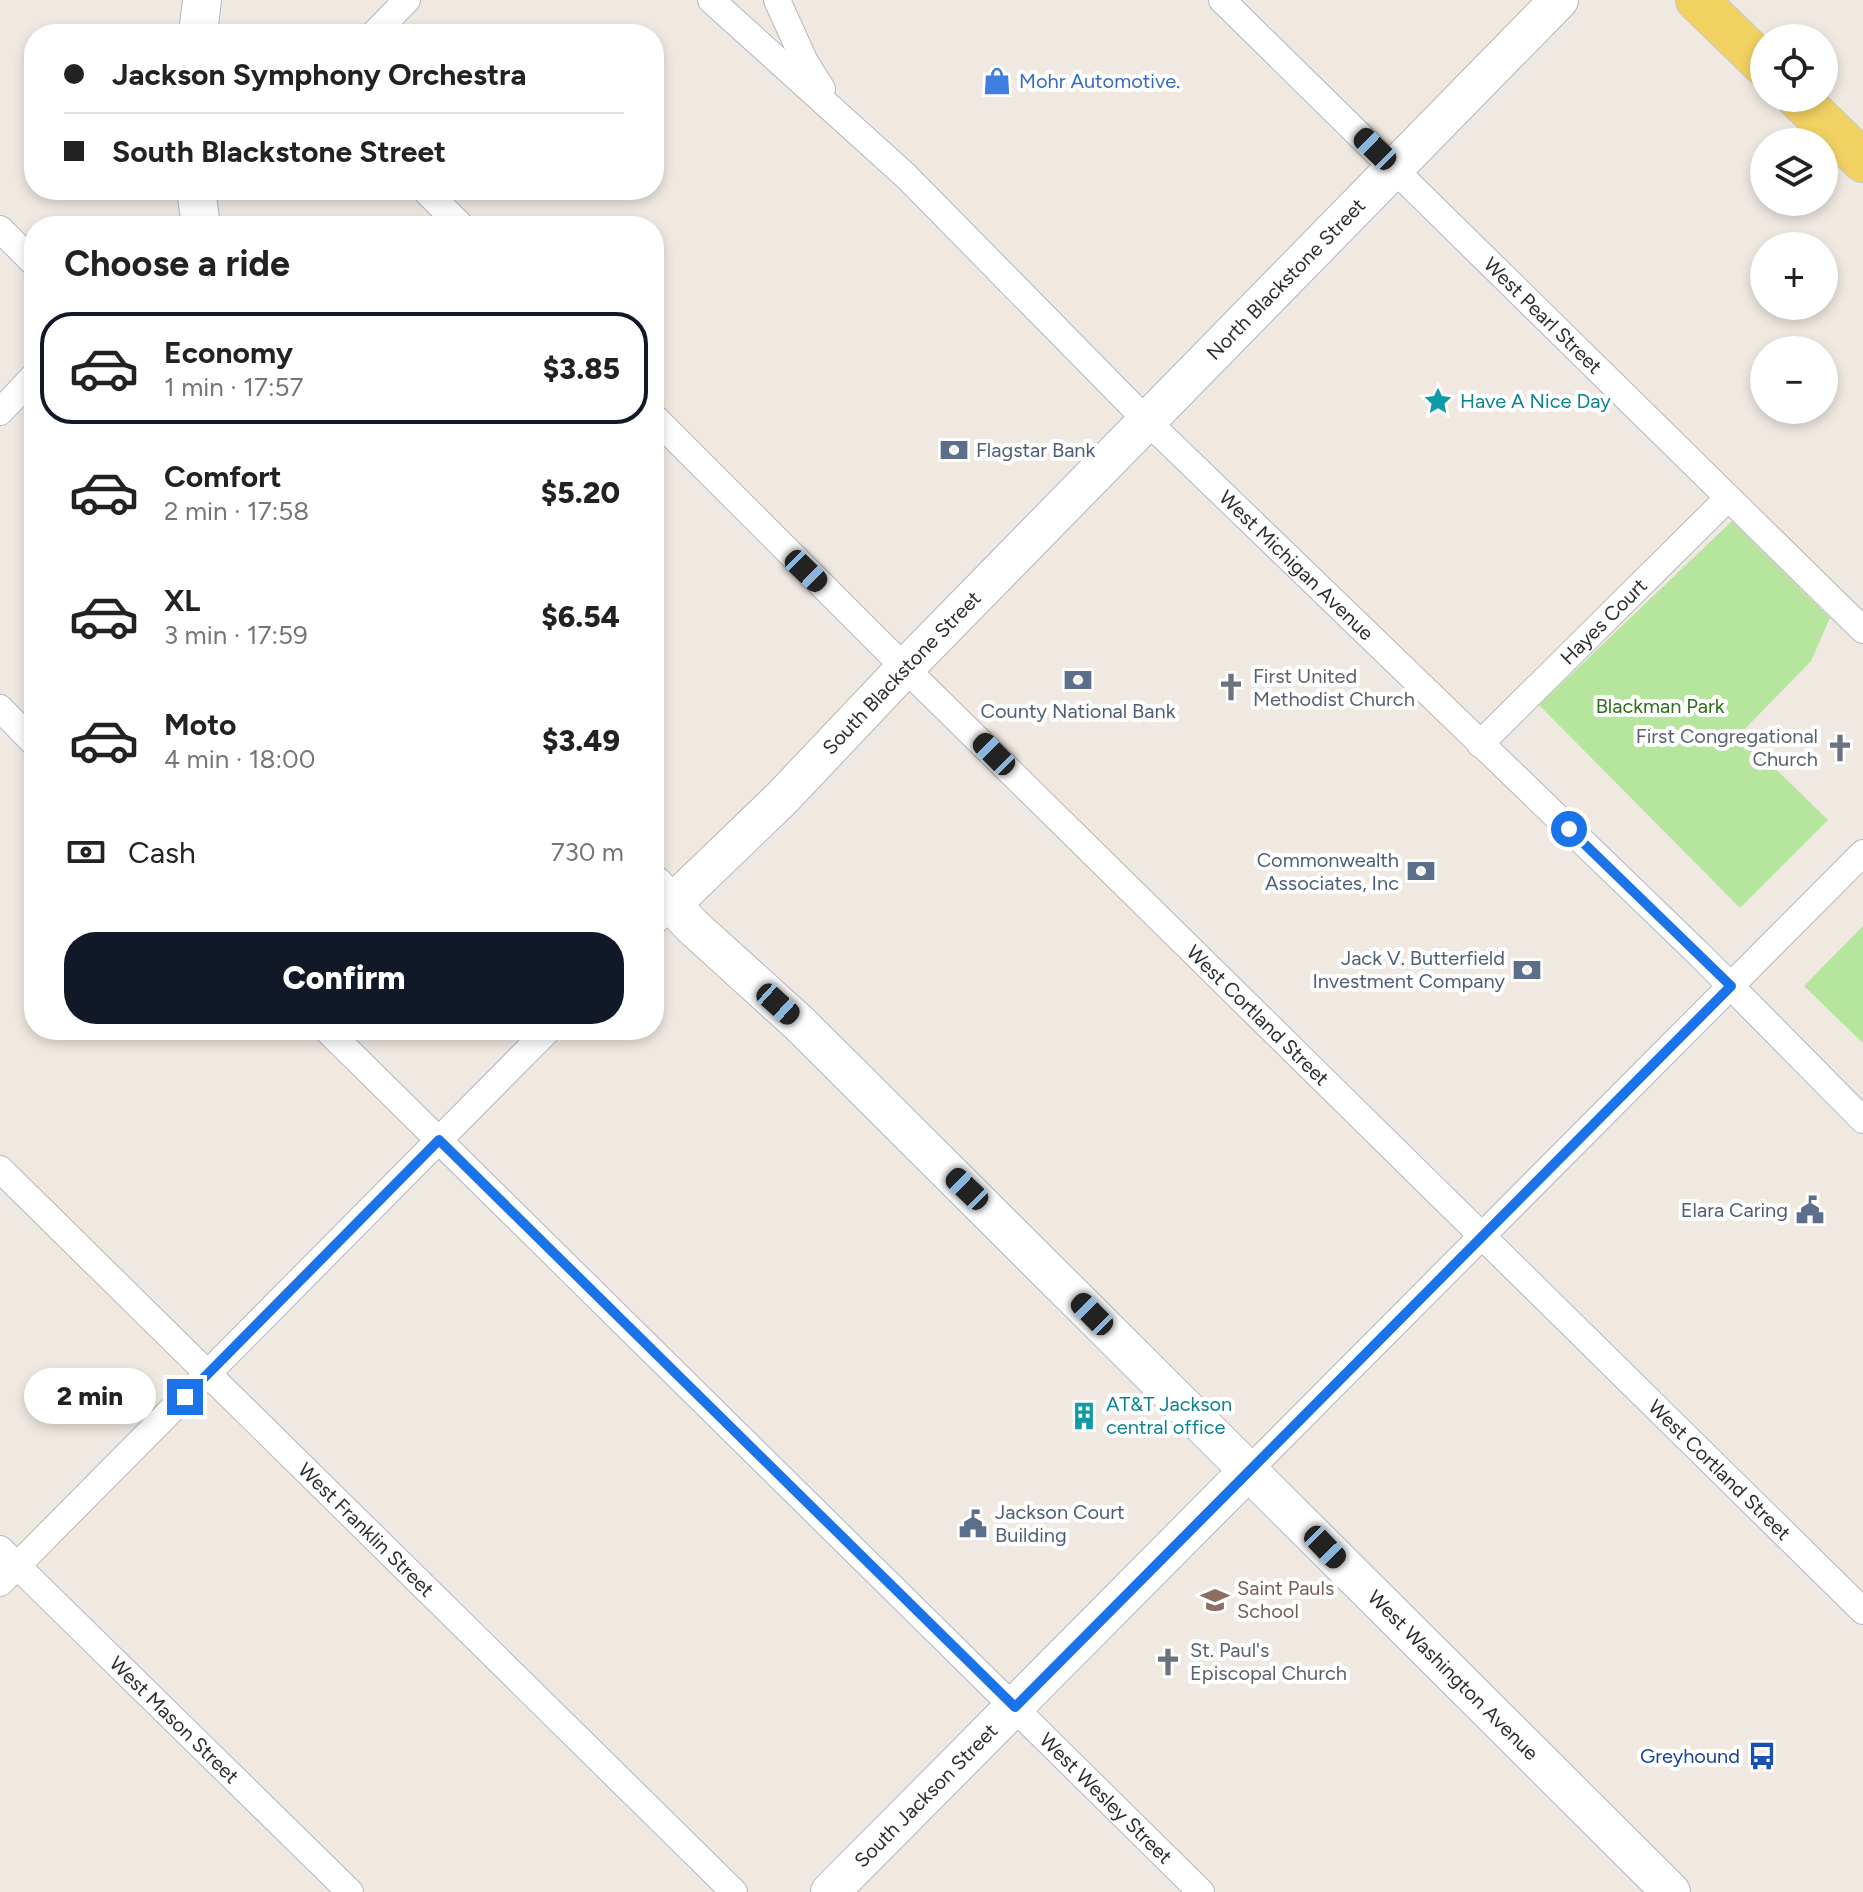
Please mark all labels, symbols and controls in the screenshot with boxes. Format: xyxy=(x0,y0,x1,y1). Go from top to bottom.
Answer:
map controls xyxy=(1750,24,1838,424)
button: locate xyxy=(1750,24,1838,112)
text: Jackson Symphony Orchestra xyxy=(112,56,526,93)
shop icon: Mohr Automotive. xyxy=(982,66,1012,96)
place label: Mohr Automotive. xyxy=(1019,69,1180,93)
car xyxy=(1349,124,1401,174)
button: layers xyxy=(1750,128,1838,216)
text: South Blackstone Street xyxy=(112,133,446,170)
street label: North Blackstone Street xyxy=(1201,193,1370,365)
button: + xyxy=(1750,232,1838,320)
text: Choose a ride xyxy=(64,242,290,285)
street label: West Pearl Street xyxy=(1479,252,1607,379)
icon: car xyxy=(68,332,140,404)
text: Economy xyxy=(164,334,293,371)
button: − xyxy=(1750,336,1838,424)
text: $3.85 xyxy=(543,350,620,387)
text: 1 min · 17:57 xyxy=(164,371,303,403)
place icon: Have A Nice Day xyxy=(1423,386,1453,416)
place label: Have A Nice Day xyxy=(1460,389,1611,413)
bank icon: Flagstar Bank xyxy=(939,435,969,465)
place label: Flagstar Bank xyxy=(976,438,1096,462)
icon: car xyxy=(68,456,140,528)
text: Comfort xyxy=(164,458,282,495)
text: $5.20 xyxy=(541,474,620,511)
street label: West Michigan Avenue xyxy=(1214,485,1379,645)
text: 2 min · 17:58 xyxy=(164,495,309,527)
car xyxy=(780,546,832,596)
street label: Hayes Court xyxy=(1555,573,1652,669)
icon: car xyxy=(68,580,140,652)
text: XL xyxy=(164,582,200,619)
street label: South Blackstone Street xyxy=(818,586,986,759)
text: $6.54 xyxy=(541,598,620,635)
text: 3 min · 17:59 xyxy=(164,619,308,651)
place label: First United Methodist Church xyxy=(1253,664,1415,711)
bank icon: County National Bank xyxy=(1063,665,1093,695)
church icon: First United Methodist Church xyxy=(1216,672,1246,702)
park label: Blackman Park xyxy=(1596,694,1725,718)
place label: County National Bank xyxy=(981,699,1176,723)
icon: car xyxy=(68,704,140,776)
text: Moto xyxy=(164,706,236,743)
text: $3.49 xyxy=(542,722,620,759)
place label: First Congregational Church xyxy=(1636,724,1818,771)
car xyxy=(969,729,1019,779)
church icon: First Congregational Church xyxy=(1825,733,1855,763)
text: 4 min · 18:00 xyxy=(164,743,315,775)
route start xyxy=(1551,811,1587,847)
icon: cash xyxy=(64,830,108,874)
text: Cash xyxy=(128,834,196,871)
text: 730 m xyxy=(551,836,624,868)
place label: Commonwealth Associates, Inc xyxy=(1257,848,1399,895)
bank icon: Commonwealth Associates, Inc xyxy=(1406,856,1436,886)
button: Confirm xyxy=(64,932,624,1024)
street label: West Cortland Street xyxy=(1182,940,1334,1090)
place label: Jack V. Butterfield Investment Company xyxy=(1312,946,1505,993)
bank icon: Jack V. Butterfield Investment Company xyxy=(1512,955,1542,985)
car xyxy=(752,979,804,1029)
car xyxy=(941,1164,993,1214)
public building icon: Elara Caring xyxy=(1795,1195,1825,1225)
place label: Elara Caring xyxy=(1681,1198,1788,1222)
car xyxy=(1067,1289,1117,1339)
callout: 2 min xyxy=(25,1369,157,1425)
route end xyxy=(167,1379,203,1415)
text: 2 min xyxy=(57,1380,123,1412)
place label: AT&T Jackson central office xyxy=(1106,1392,1232,1439)
street label: West Cortland Street xyxy=(1643,1395,1796,1545)
building icon: AT&T Jackson central office xyxy=(1069,1401,1099,1431)
street label: West Franklin Street xyxy=(293,1458,439,1602)
place label: Jackson Court Building xyxy=(995,1500,1125,1547)
public building icon: Jackson Court Building xyxy=(958,1509,988,1539)
car xyxy=(1300,1521,1350,1573)
place label: Saint Pauls School xyxy=(1237,1576,1334,1623)
school or university icon: Saint Pauls School xyxy=(1200,1585,1230,1615)
street label: West Washington Avenue xyxy=(1363,1585,1544,1765)
place label: St. Paul's Episcopal Church xyxy=(1190,1638,1347,1685)
church icon: St. Paul's Episcopal Church xyxy=(1153,1647,1183,1677)
street label: West Mason Street xyxy=(105,1651,244,1788)
street label: South Jackson Street xyxy=(849,1719,1002,1872)
street label: West Wesley Street xyxy=(1035,1728,1177,1869)
bus stop icon: Greyhound xyxy=(1747,1741,1777,1771)
place label: Greyhound xyxy=(1640,1744,1740,1768)

